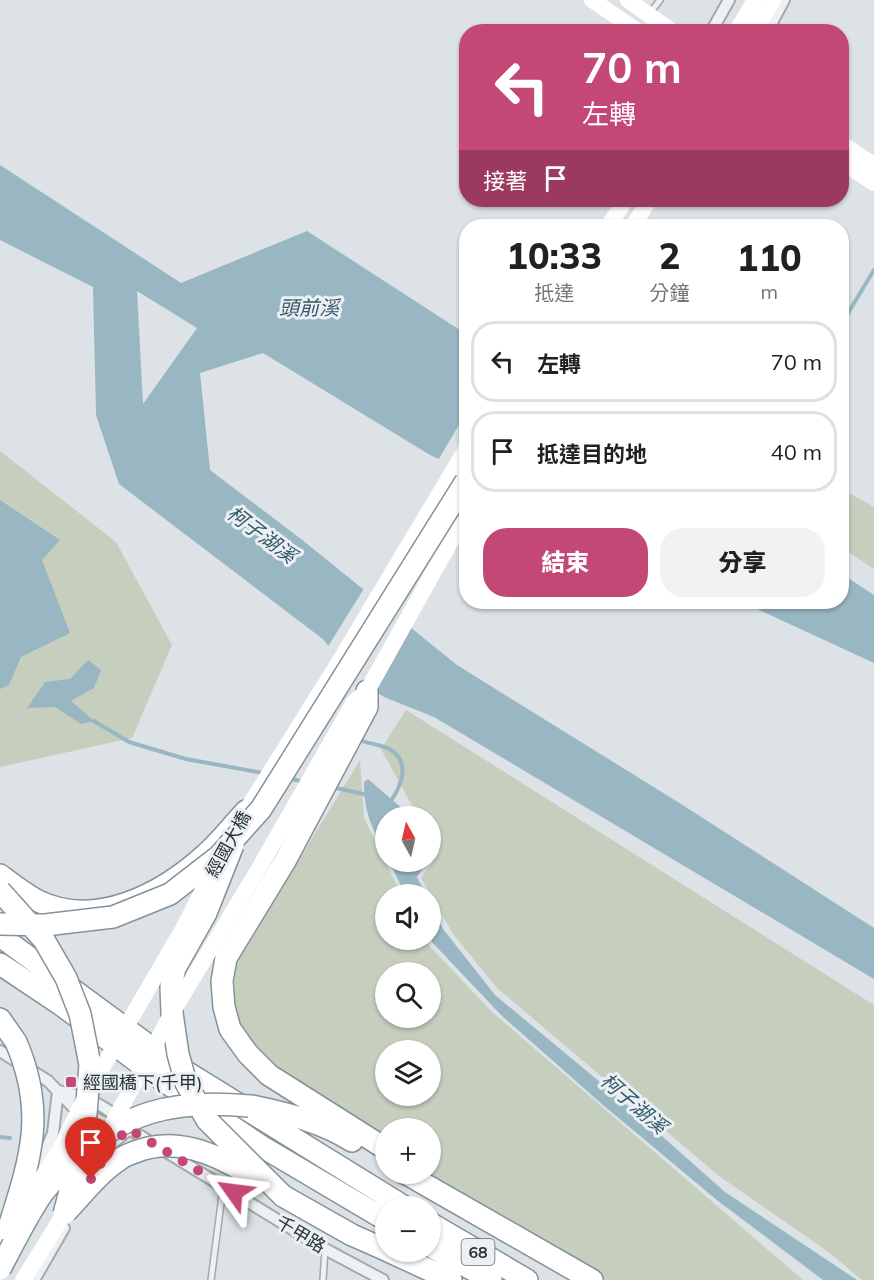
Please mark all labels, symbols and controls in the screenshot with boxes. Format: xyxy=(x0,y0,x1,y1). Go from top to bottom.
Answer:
text: 70 m xyxy=(582,41,682,94)
icon: left xyxy=(483,48,561,126)
text: 左轉 xyxy=(582,97,636,131)
icon: arrive xyxy=(539,162,572,195)
text: 接著 xyxy=(483,167,527,195)
text: 10:33 xyxy=(506,233,602,278)
text: 2 xyxy=(659,233,680,278)
text: 110 xyxy=(737,235,802,280)
text: m xyxy=(760,279,778,304)
text: 抵達 xyxy=(534,280,574,305)
text: 分鐘 xyxy=(649,280,689,305)
water label: 頭前溪 xyxy=(279,295,342,320)
icon: left xyxy=(486,345,519,378)
text: 70 m xyxy=(771,348,822,376)
text: 左轉 xyxy=(537,350,581,378)
icon: arrive xyxy=(486,435,519,468)
text: 40 m xyxy=(771,438,822,466)
text: 抵達目的地 xyxy=(537,440,647,468)
water label: 柯子湖溪 xyxy=(223,500,304,570)
button: 結束 xyxy=(483,528,648,597)
button: 分享 xyxy=(660,528,825,597)
north arrow xyxy=(375,806,441,872)
map controls xyxy=(375,806,441,1262)
street label: 經國大橋 xyxy=(200,807,256,881)
button: sound xyxy=(375,884,441,950)
button: search xyxy=(375,962,441,1028)
button: layers xyxy=(375,1040,441,1106)
water label: 柯子湖溪 xyxy=(596,1067,675,1141)
place label: 經國橋下(千甲) xyxy=(83,1071,202,1094)
marker: 經國橋下(千甲) xyxy=(64,1075,78,1089)
pin xyxy=(65,1117,116,1179)
button: + xyxy=(375,1118,441,1184)
icon: arrive xyxy=(74,1126,107,1159)
position arrow xyxy=(202,1160,266,1224)
button: − xyxy=(375,1196,441,1262)
street label: 千甲路 xyxy=(272,1210,330,1258)
road number: 68 xyxy=(462,1239,494,1265)

